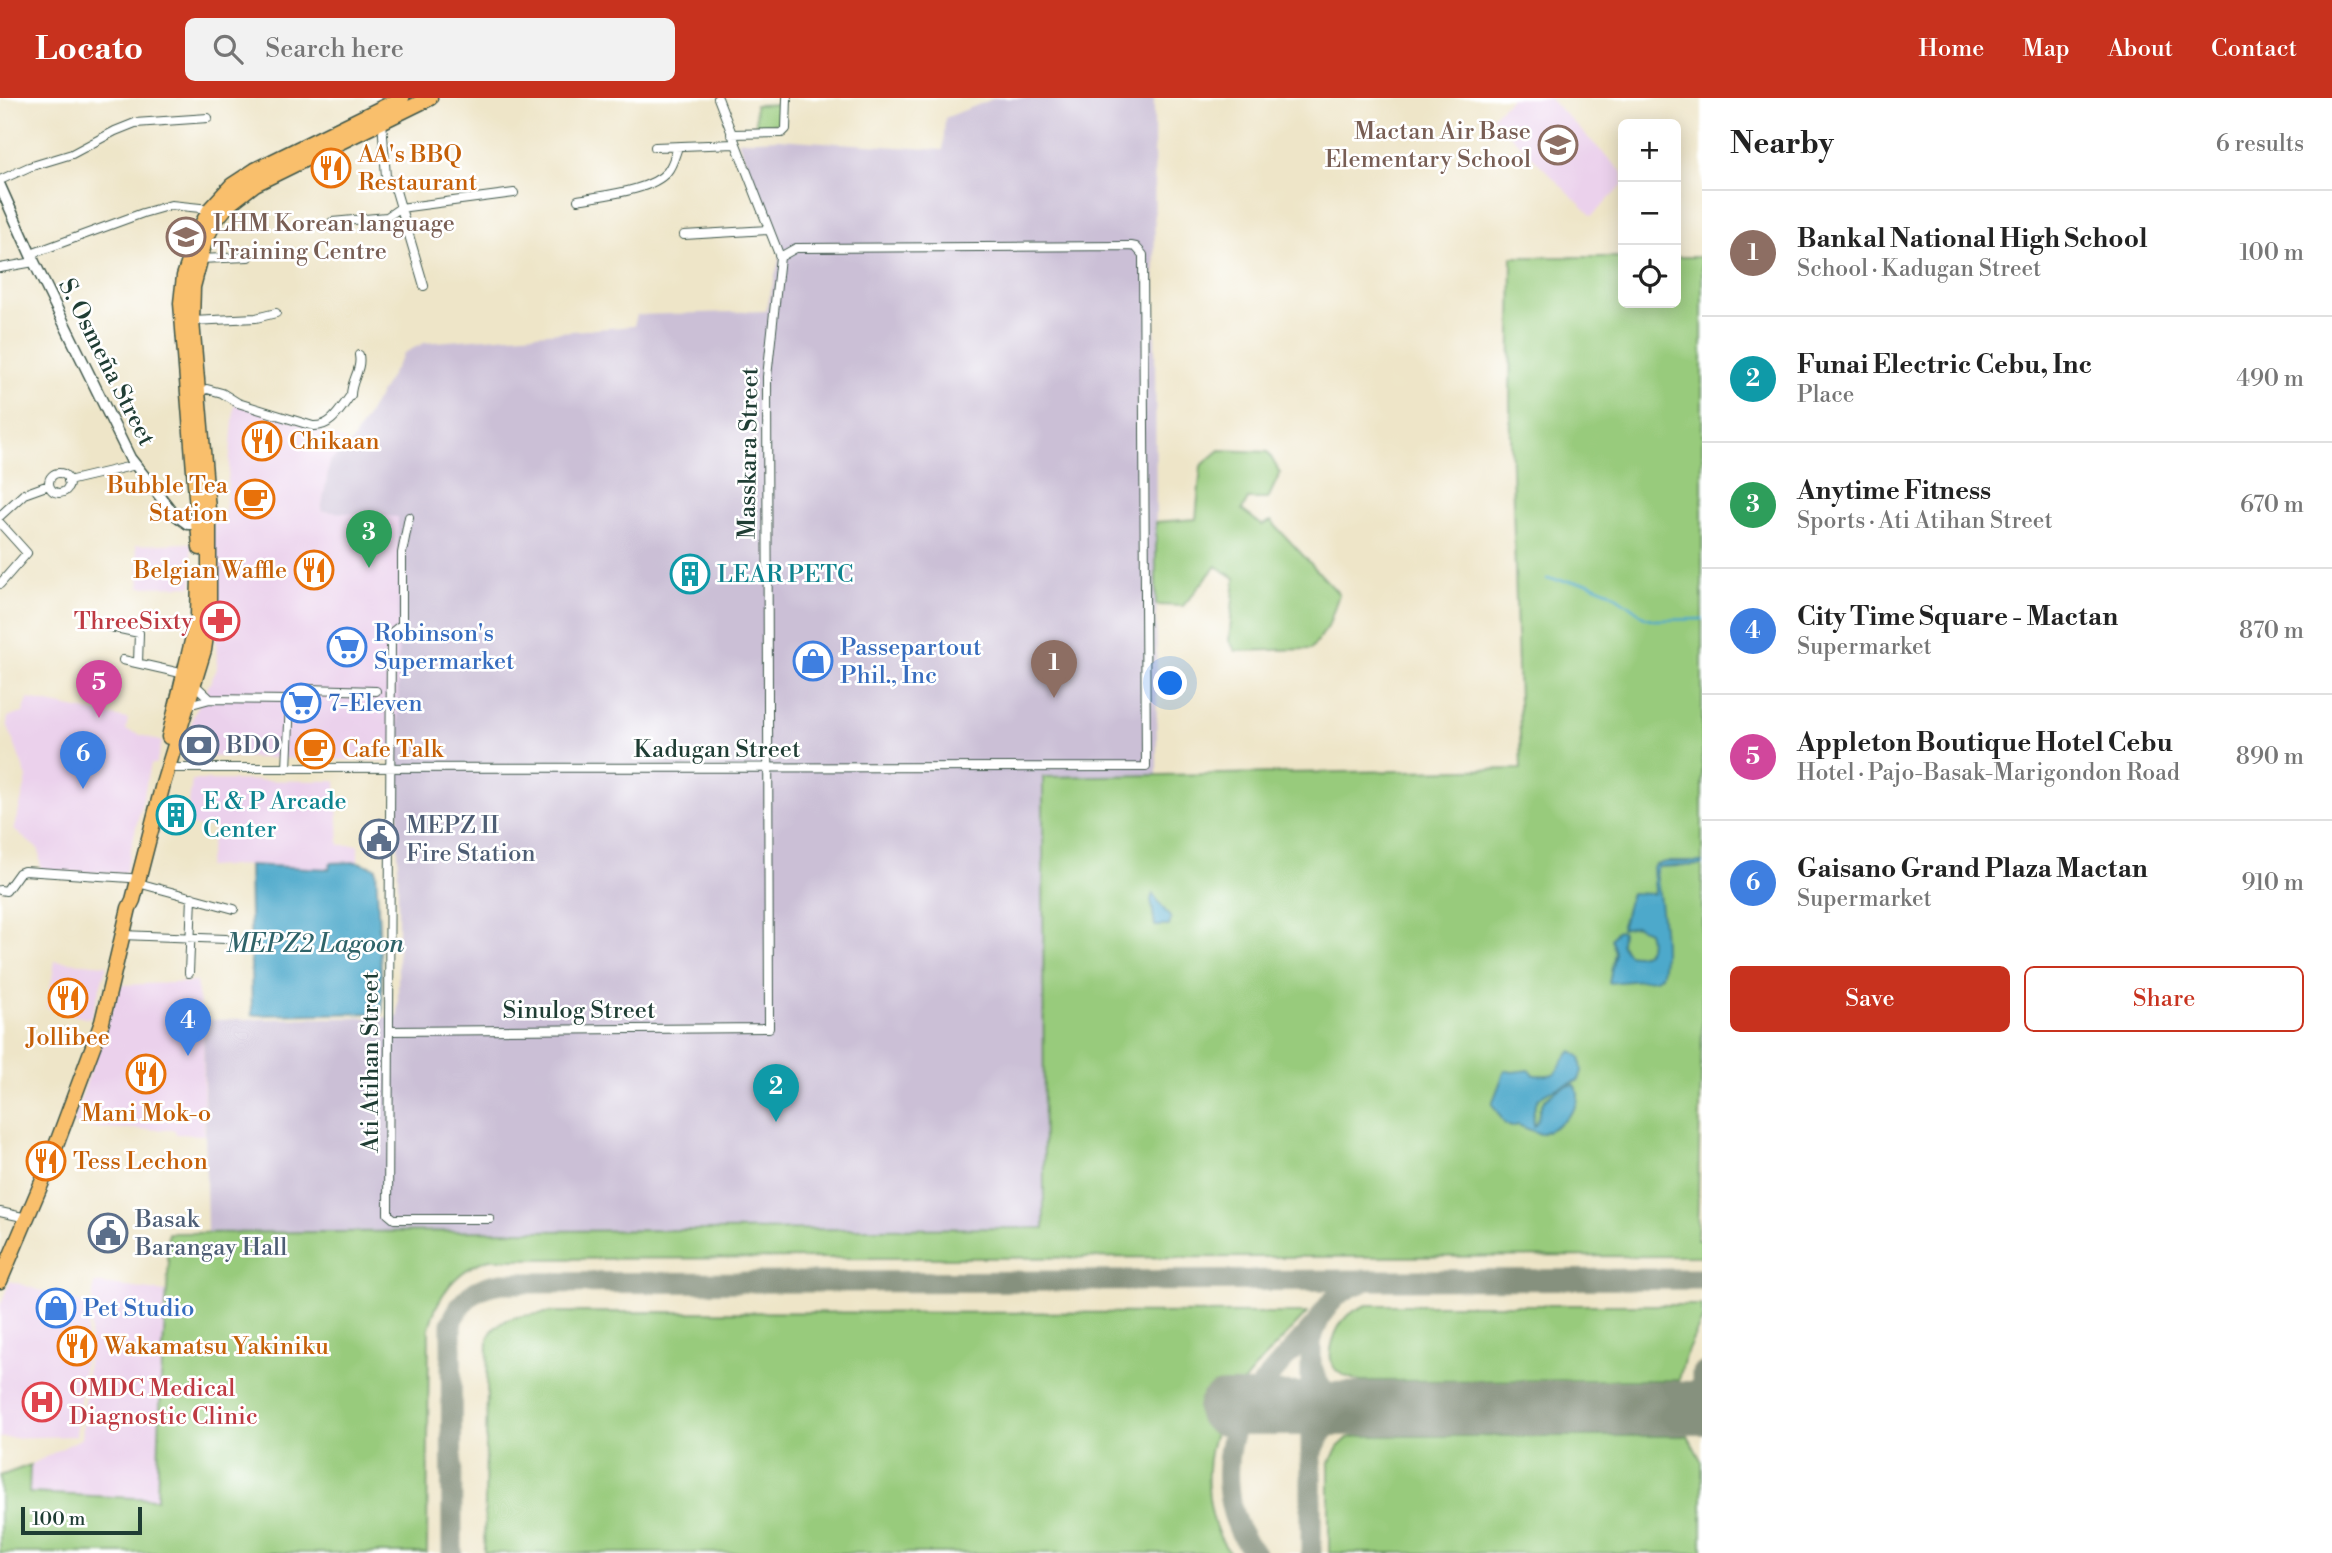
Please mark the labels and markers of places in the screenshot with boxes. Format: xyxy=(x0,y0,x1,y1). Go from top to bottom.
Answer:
place label: Mactan Air Base Elementary School xyxy=(1325,117,1531,175)
school or university icon: Mactan Air Base Elementary School xyxy=(1537,124,1579,166)
place label: AA's BBQ Restaurant xyxy=(357,140,478,198)
restaurant icon: AA's BBQ Restaurant xyxy=(310,147,352,189)
place label: LHM Korean language Training Centre xyxy=(213,209,455,267)
school or university icon: LHM Korean language Training Centre xyxy=(165,216,207,258)
restaurant icon: Chikaan xyxy=(241,420,283,462)
place label: Chikaan xyxy=(289,427,380,457)
place label: Bubble Tea Station xyxy=(106,471,229,529)
cafe icon: Bubble Tea Station xyxy=(234,478,276,520)
pin: 3 xyxy=(346,510,392,568)
restaurant icon: Belgian Waffle xyxy=(293,549,335,591)
building icon: LEAR PETC xyxy=(669,553,711,595)
place label: Belgian Waffle xyxy=(132,556,287,586)
place label: LEAR PETC xyxy=(717,560,854,590)
pharmacy icon: ThreeSixty xyxy=(199,600,241,642)
place label: ThreeSixty xyxy=(74,607,193,637)
place label: Robinson's Supermarket xyxy=(374,619,515,677)
supermarket icon: Robinson's Supermarket xyxy=(326,626,368,668)
place label: Passepartout Phil., Inc xyxy=(840,633,982,691)
shop icon: Passepartout Phil., Inc xyxy=(792,640,834,682)
pin: 1 xyxy=(1031,640,1077,698)
pin: 5 xyxy=(76,660,122,718)
supermarket icon: 7-Eleven xyxy=(280,682,322,724)
place label: 7-Eleven xyxy=(328,689,423,719)
bank icon: BDO xyxy=(178,724,220,766)
cafe icon: Cafe Talk xyxy=(294,728,336,770)
pin: 6 xyxy=(60,731,106,789)
place label: BDO xyxy=(225,731,280,761)
place label: Cafe Talk xyxy=(342,735,445,765)
place label: E & P Arcade Center xyxy=(203,787,347,845)
building icon: E & P Arcade Center xyxy=(155,794,197,836)
place label: MEPZ II Fire Station xyxy=(406,811,536,869)
public building icon: MEPZ II Fire Station xyxy=(358,818,400,860)
restaurant icon: Jollibee xyxy=(47,977,89,1019)
pin: 4 xyxy=(165,998,211,1056)
place label: Jollibee xyxy=(25,1023,110,1053)
restaurant icon: Mani Mok-o xyxy=(125,1053,167,1095)
pin: 2 xyxy=(753,1064,799,1122)
place label: Mani Mok-o xyxy=(81,1099,211,1129)
restaurant icon: Tess Lechon xyxy=(25,1140,67,1182)
place label: Tess Lechon xyxy=(73,1147,208,1177)
place label: Basak Barangay Hall xyxy=(134,1205,287,1263)
public building icon: Basak Barangay Hall xyxy=(87,1212,129,1254)
shop icon: Pet Studio xyxy=(35,1287,77,1329)
place label: Pet Studio xyxy=(83,1294,194,1324)
restaurant icon: Wakamatsu Yakiniku xyxy=(56,1325,98,1367)
place label: Wakamatsu Yakiniku xyxy=(103,1332,329,1362)
place label: OMDC Medical Diagnostic Clinic xyxy=(69,1374,258,1432)
hospital icon: OMDC Medical Diagnostic Clinic xyxy=(21,1381,63,1423)

